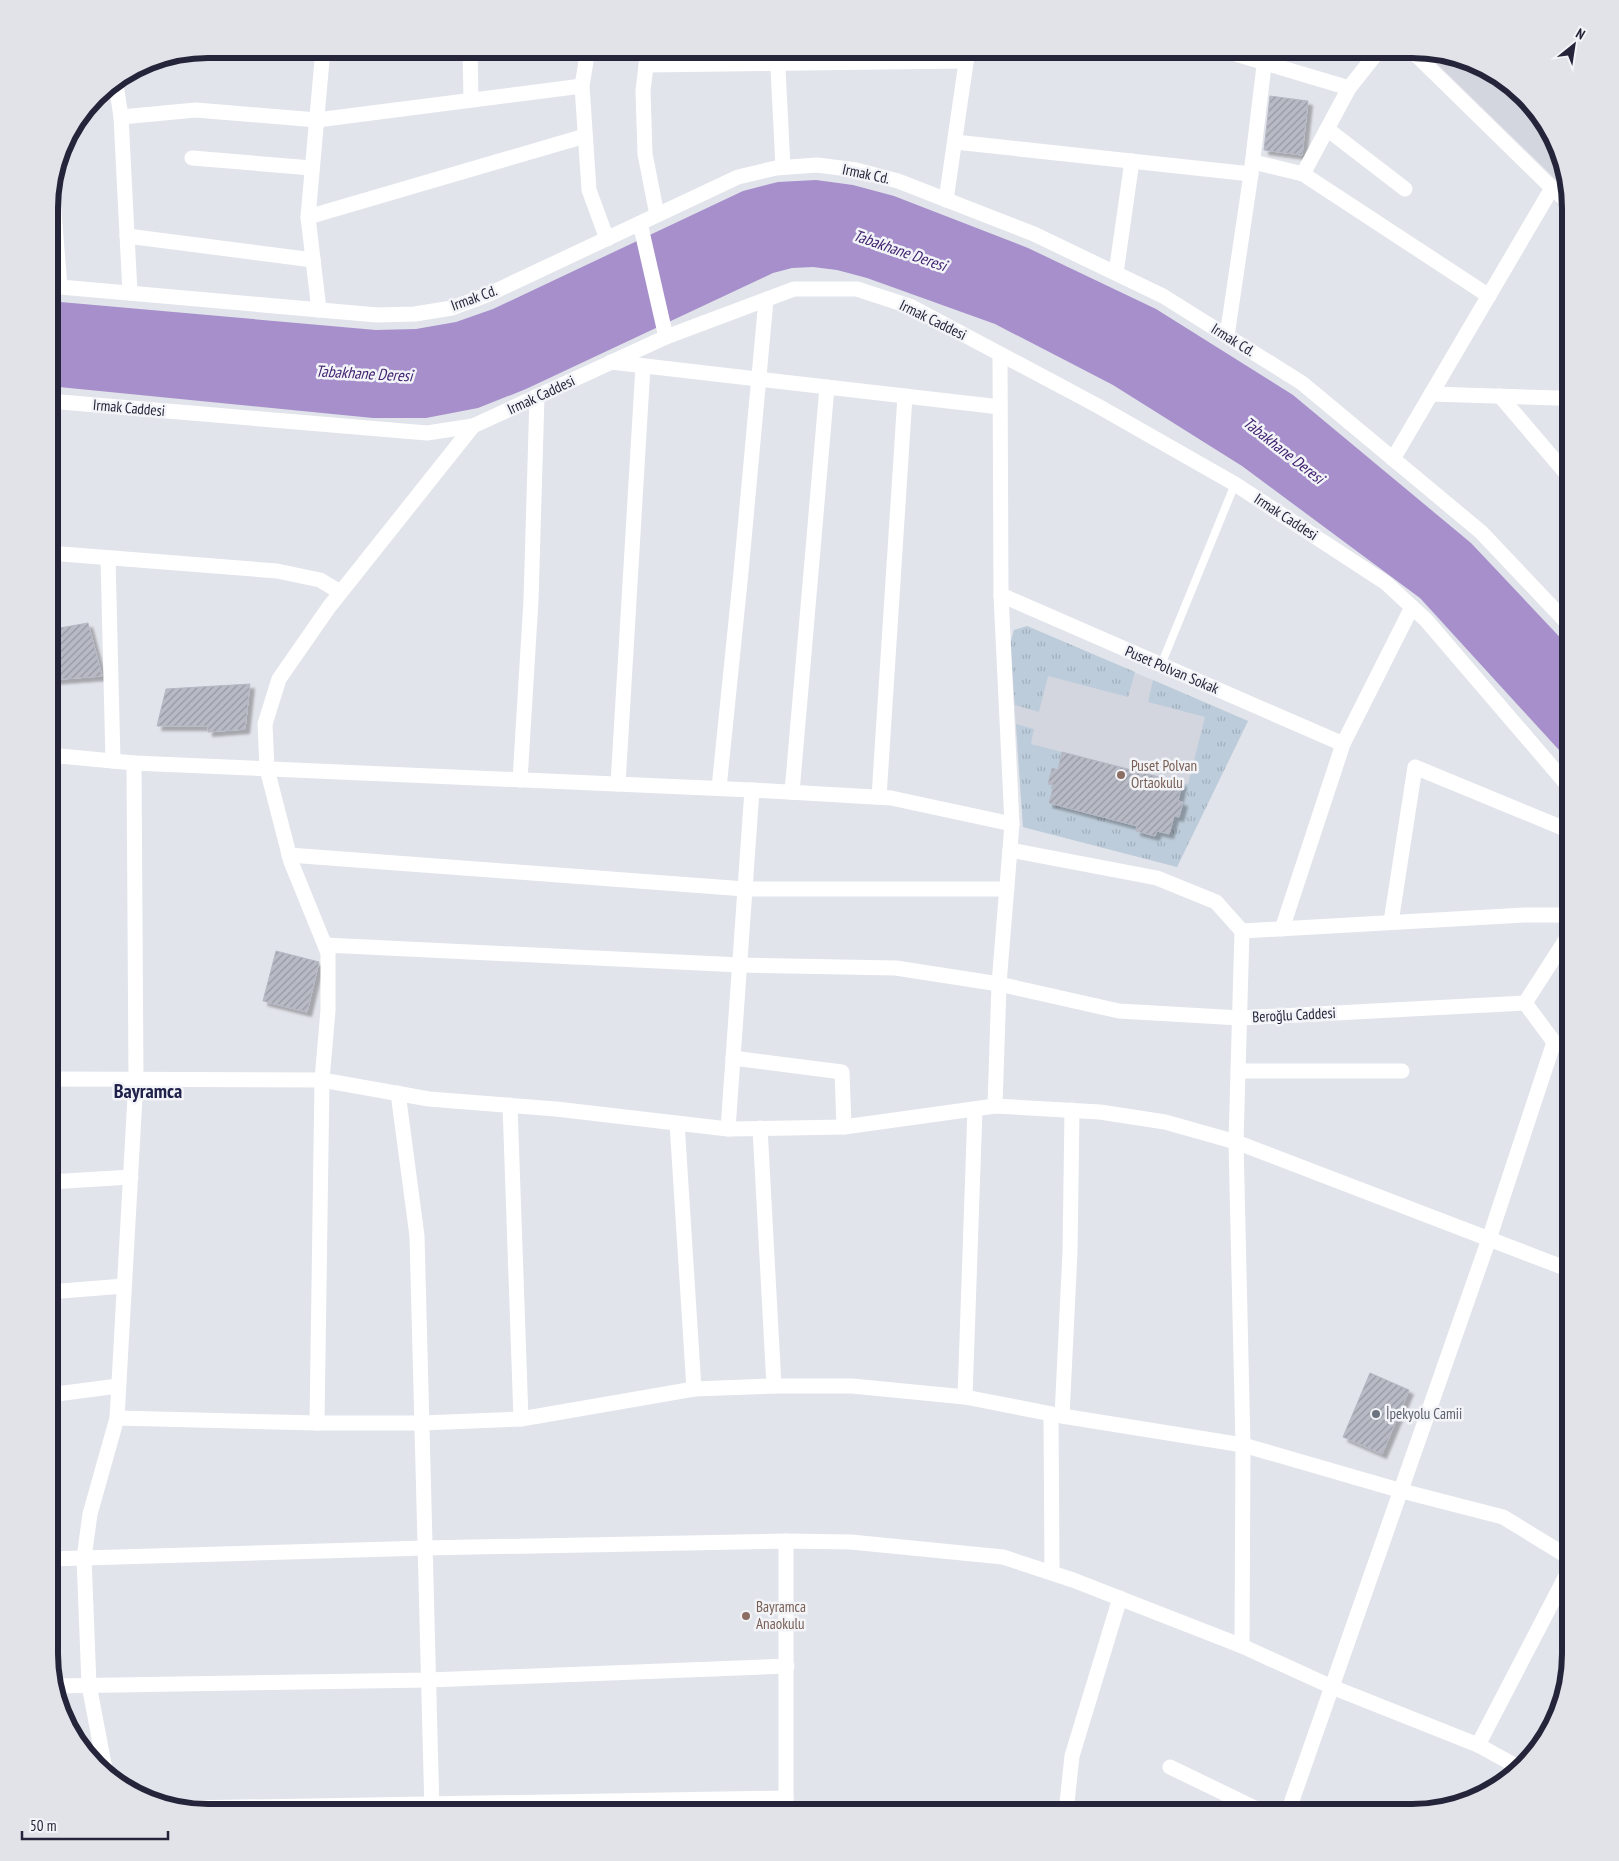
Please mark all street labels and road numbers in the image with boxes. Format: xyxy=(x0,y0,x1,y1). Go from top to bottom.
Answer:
street label: Irmak Cd. xyxy=(841,159,892,188)
street label: Irmak Cd. xyxy=(448,280,500,315)
street label: Irmak Caddesi xyxy=(897,295,970,344)
street label: Irmak Cd. xyxy=(1208,319,1259,361)
street label: Irmak Caddesi xyxy=(504,371,578,418)
street label: Irmak Caddesi xyxy=(92,395,166,420)
street label: Irmak Caddesi xyxy=(1251,489,1322,544)
street label: Puset Polvan Sokak xyxy=(1123,641,1222,698)
street label: Beroğlu Caddesi xyxy=(1252,1003,1336,1026)

